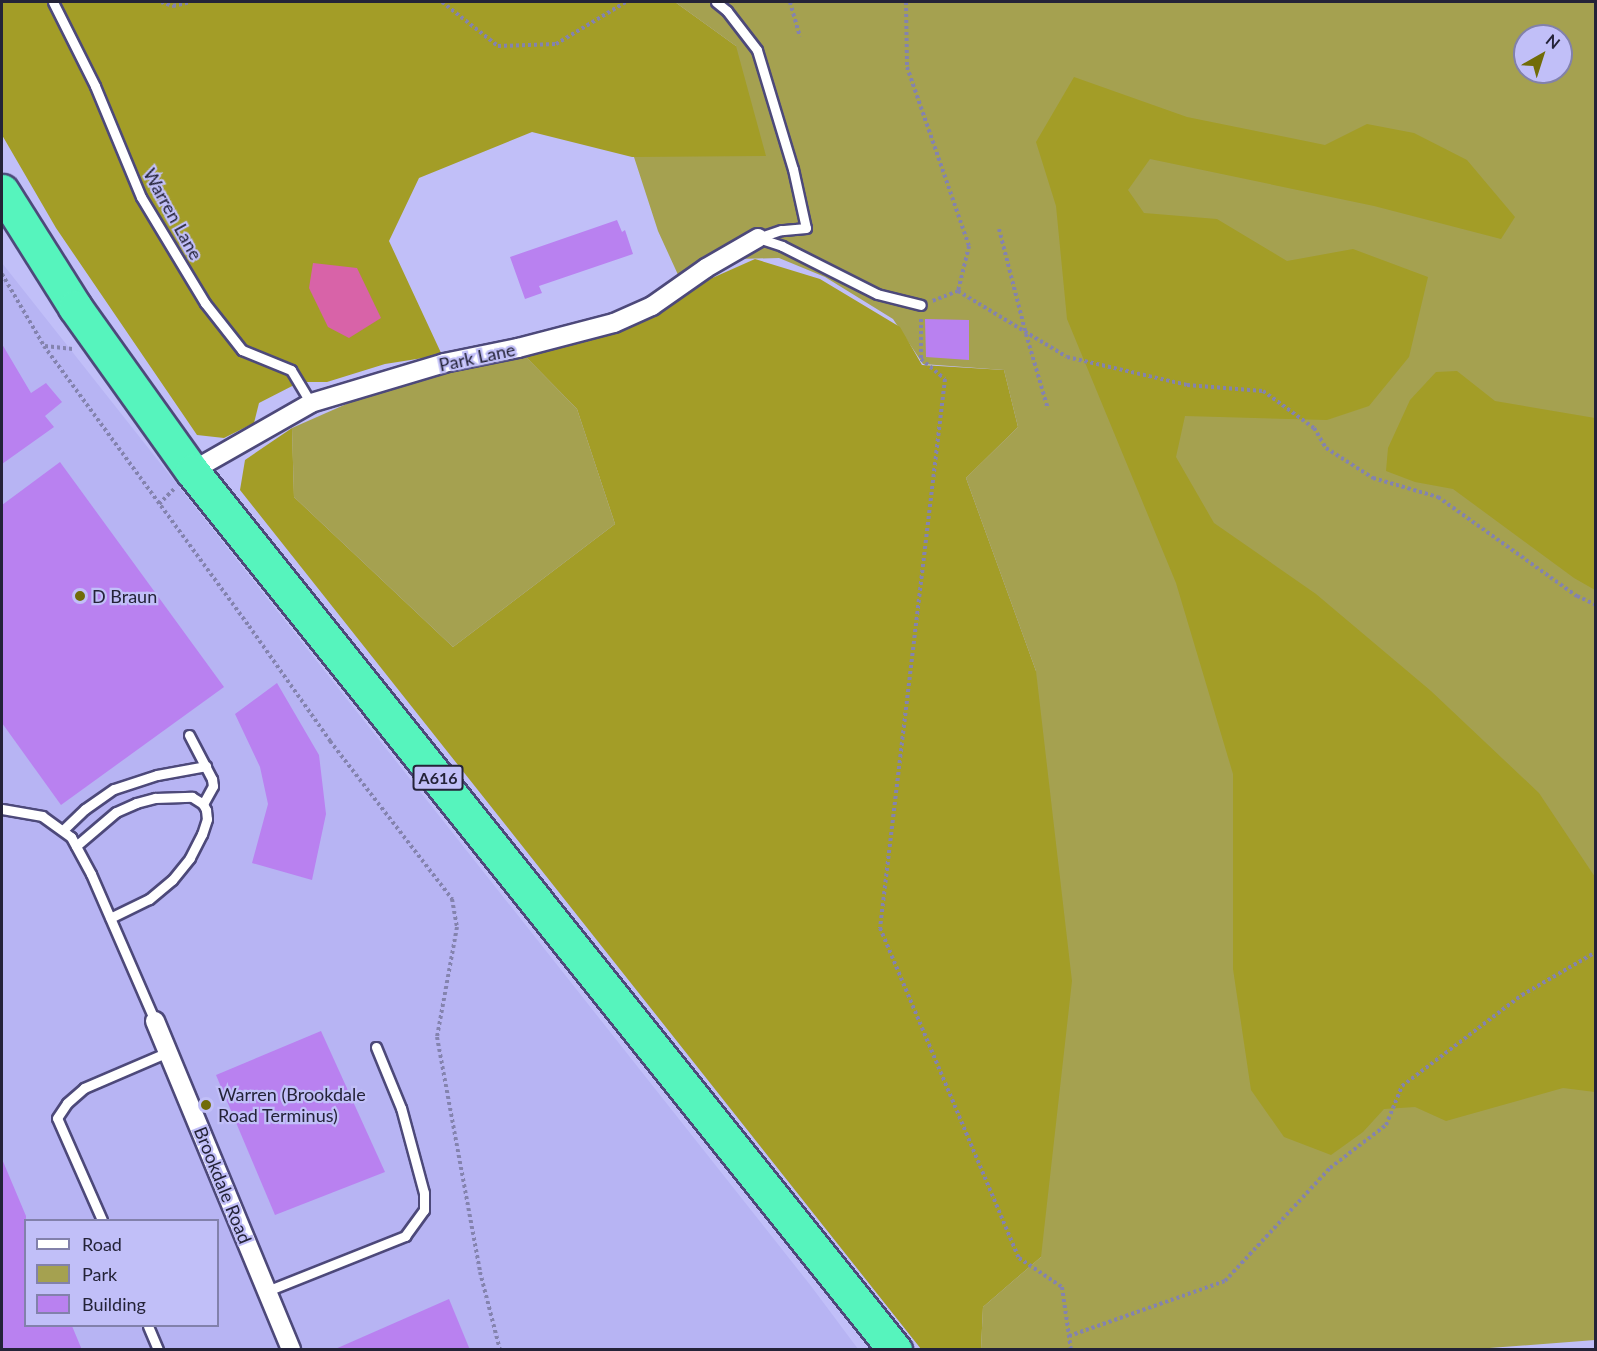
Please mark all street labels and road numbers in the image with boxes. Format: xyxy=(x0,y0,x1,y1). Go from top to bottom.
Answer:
street label: Warren Lane xyxy=(139,165,207,263)
street label: Park Lane xyxy=(437,338,517,376)
road number: A616 xyxy=(412,765,464,791)
street label: Brookdale Road xyxy=(190,1123,256,1247)

